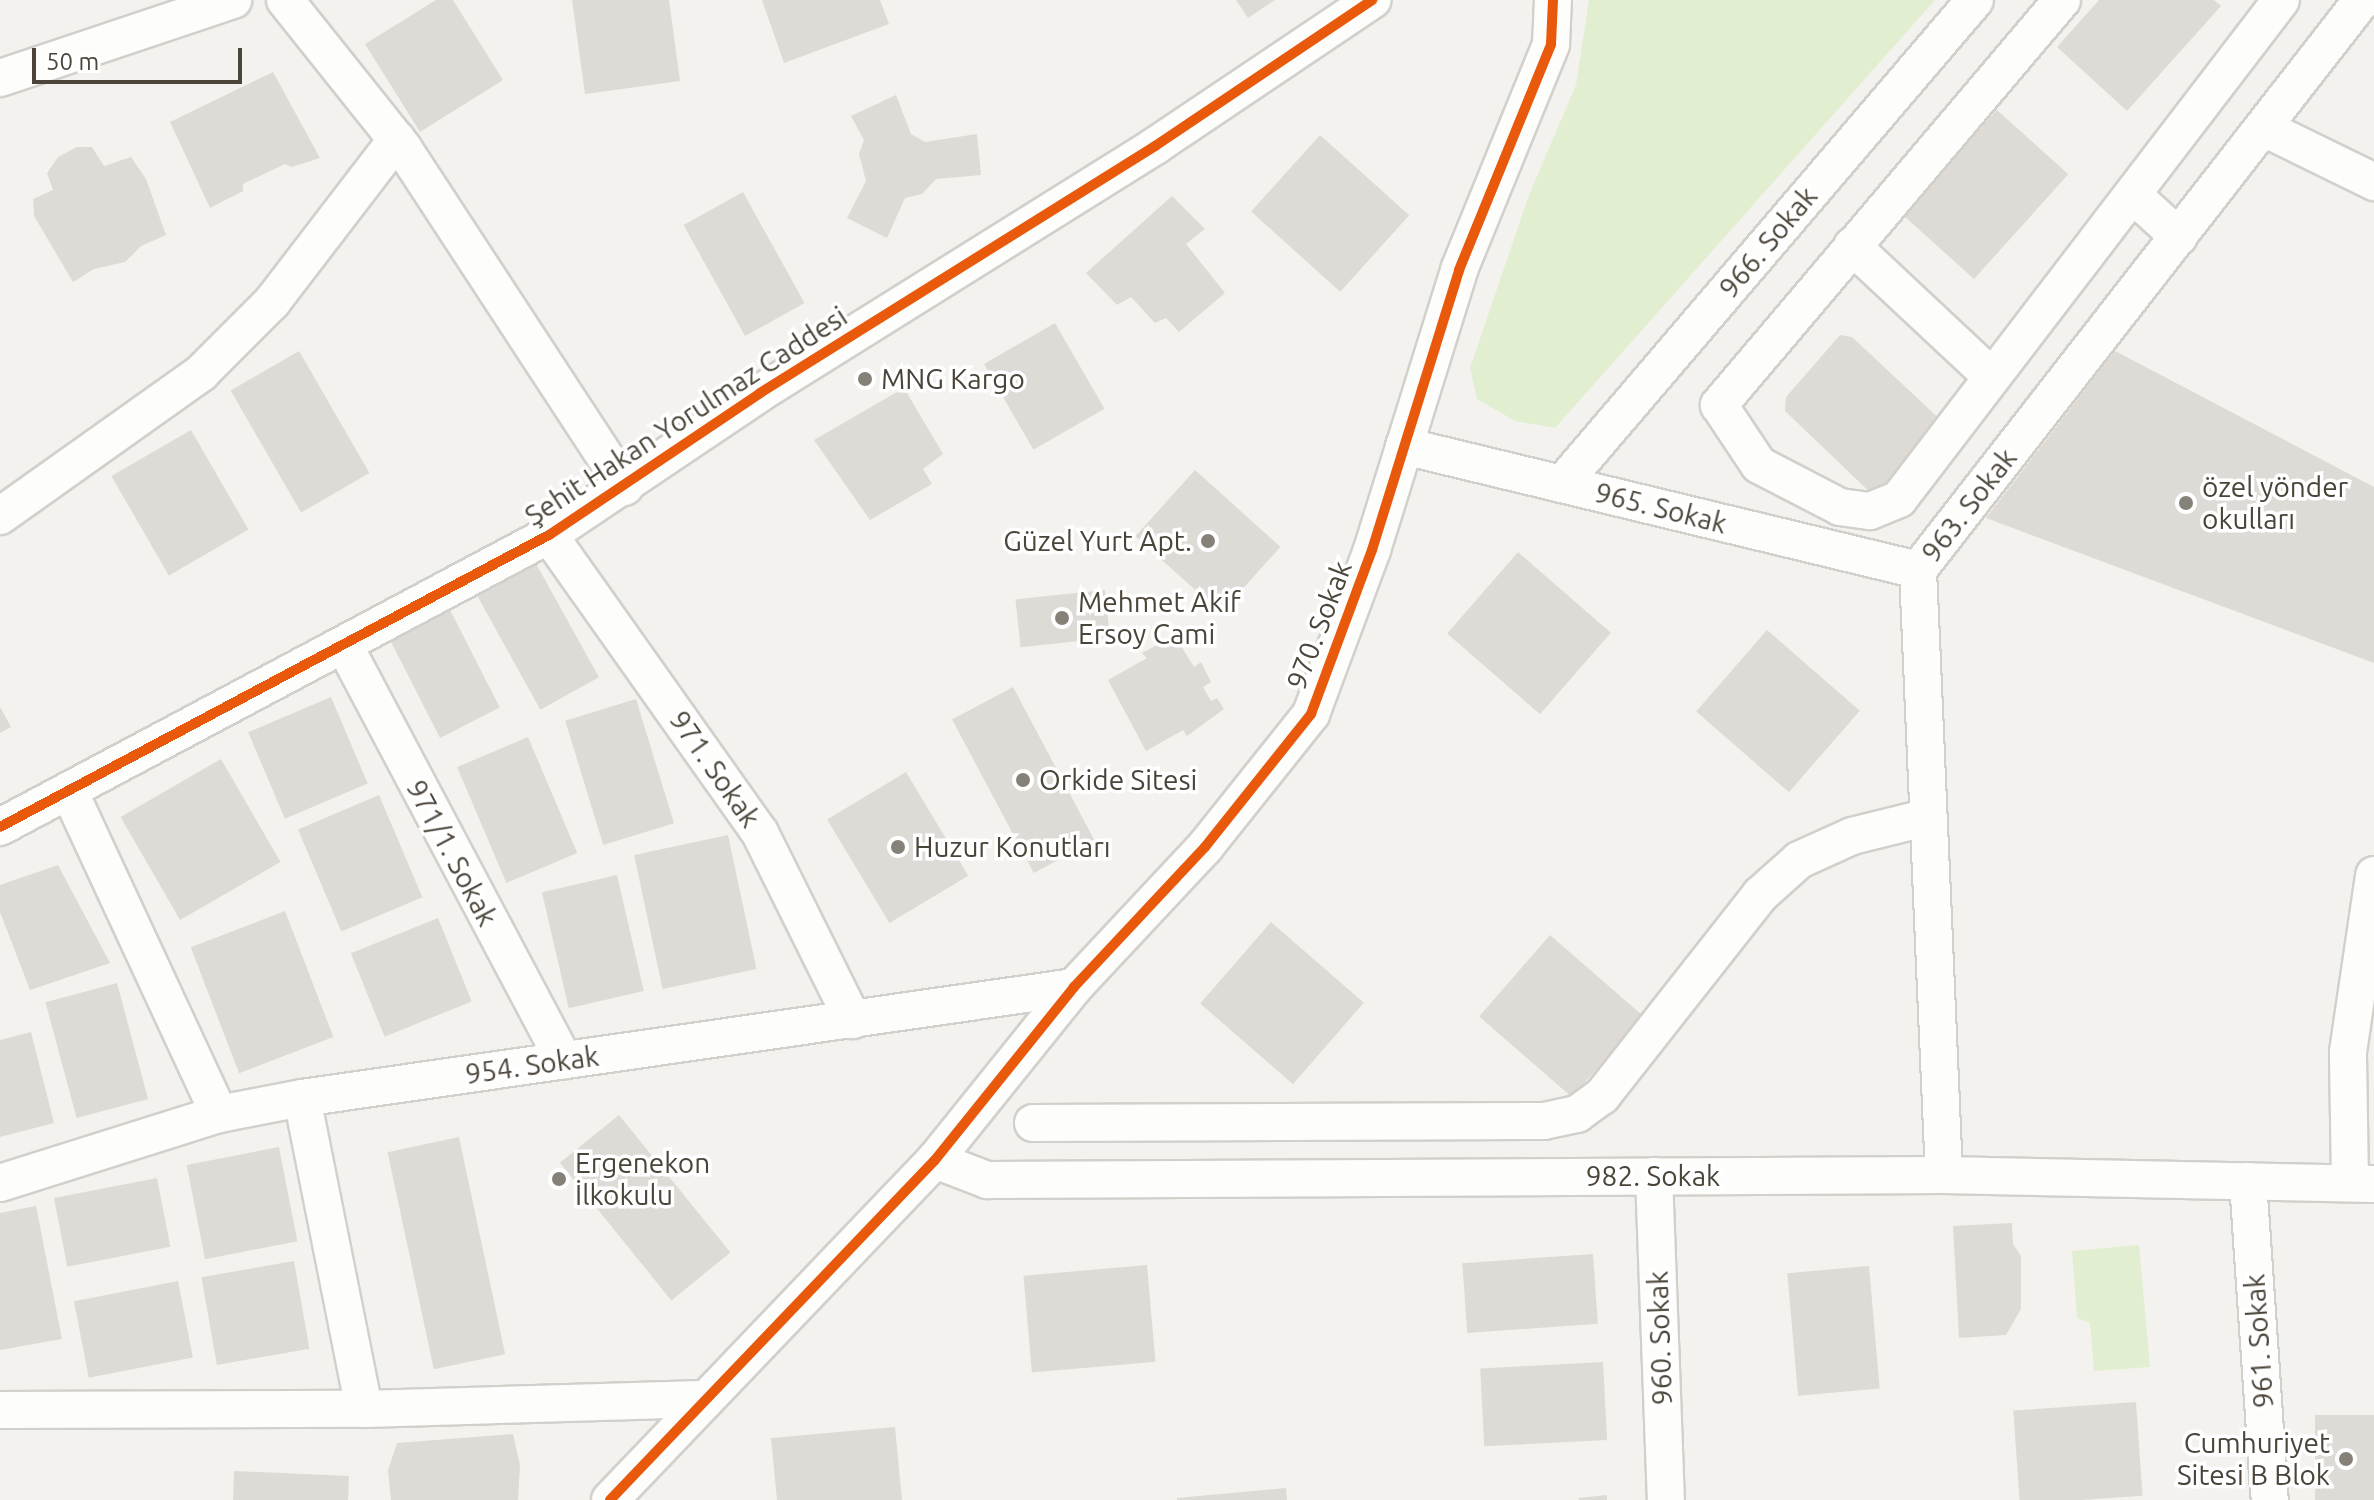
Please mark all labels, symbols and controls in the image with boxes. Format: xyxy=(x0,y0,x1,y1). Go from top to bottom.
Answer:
scale bar xyxy=(36,32,246,82)
text: 50 m xyxy=(46,48,99,75)
street label: 966. Sokak xyxy=(1712,180,1824,304)
street label: Şehit Hakan Yorulmaz Caddesi xyxy=(519,299,853,533)
place label: MNG Kargo xyxy=(881,362,1025,396)
marker: MNG Kargo xyxy=(856,370,874,388)
street label: 963. Sokak xyxy=(1914,442,2024,568)
place label: özel yönder okulları xyxy=(2202,470,2348,536)
street label: 965. Sokak xyxy=(1592,475,1730,541)
marker: özel yönder okulları xyxy=(2177,494,2195,512)
place label: Güzel Yurt Apt. xyxy=(1003,524,1192,558)
marker: Güzel Yurt Apt. xyxy=(1199,532,1217,550)
street label: 970. Sokak xyxy=(1279,556,1359,694)
place label: Mehmet Akif Ersoy Cami xyxy=(1078,585,1241,651)
marker: Mehmet Akif Ersoy Cami xyxy=(1053,609,1071,627)
street label: 971. Sokak xyxy=(663,704,767,834)
place label: Orkide Sitesi xyxy=(1039,763,1197,797)
marker: Orkide Sitesi xyxy=(1014,771,1032,789)
street label: 971/1. Sokak xyxy=(399,774,505,932)
place label: Huzur Konutları xyxy=(914,830,1111,864)
marker: Huzur Konutları xyxy=(889,838,907,856)
street label: 954. Sokak xyxy=(463,1039,601,1091)
place label: Ergenekon İlkokulu xyxy=(575,1146,710,1212)
street label: 982. Sokak xyxy=(1586,1159,1720,1193)
marker: Ergenekon İlkokulu xyxy=(550,1170,568,1188)
street label: 960. Sokak xyxy=(1641,1270,1679,1406)
street label: 961. Sokak xyxy=(2238,1273,2280,1409)
place label: Cumhuriyet Sitesi B Blok xyxy=(2177,1426,2330,1492)
marker: Cumhuriyet Sitesi B Blok xyxy=(2337,1450,2355,1468)

